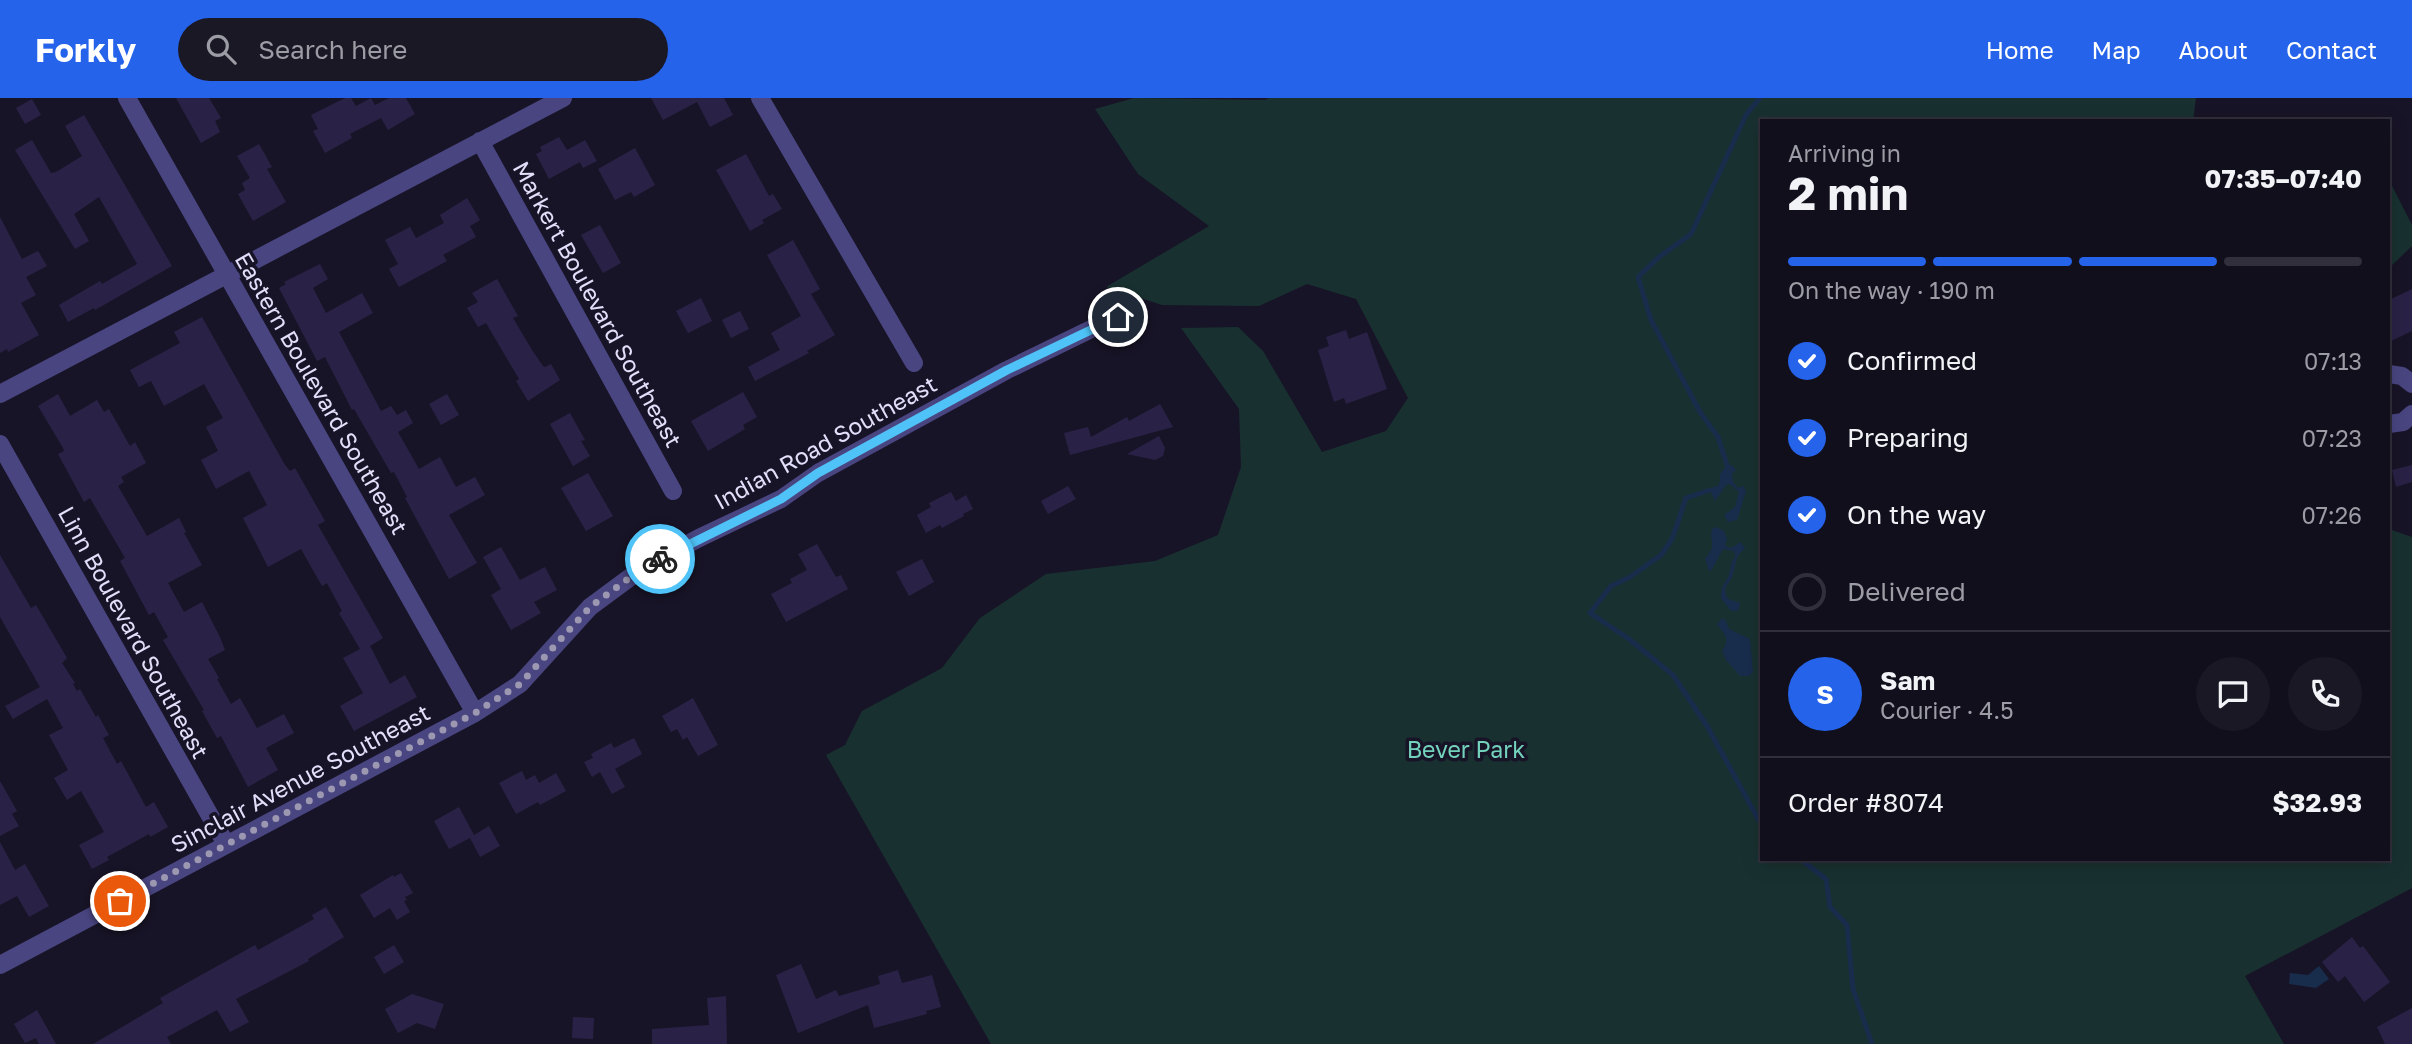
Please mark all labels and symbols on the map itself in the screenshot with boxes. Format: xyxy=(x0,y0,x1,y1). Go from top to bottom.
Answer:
street label: Markert Boulevard Southeast xyxy=(508,156,688,452)
street label: Eastern Boulevard Southeast xyxy=(230,247,414,539)
pin xyxy=(1088,287,1148,347)
street label: Indian Road Southeast xyxy=(709,369,941,515)
street label: Linn Boulevard Southeast xyxy=(53,501,215,763)
courier xyxy=(625,524,695,594)
street label: Sinclair Avenue Southeast xyxy=(166,698,434,858)
park label: Bever Park xyxy=(1407,735,1525,763)
pin xyxy=(90,871,150,931)

